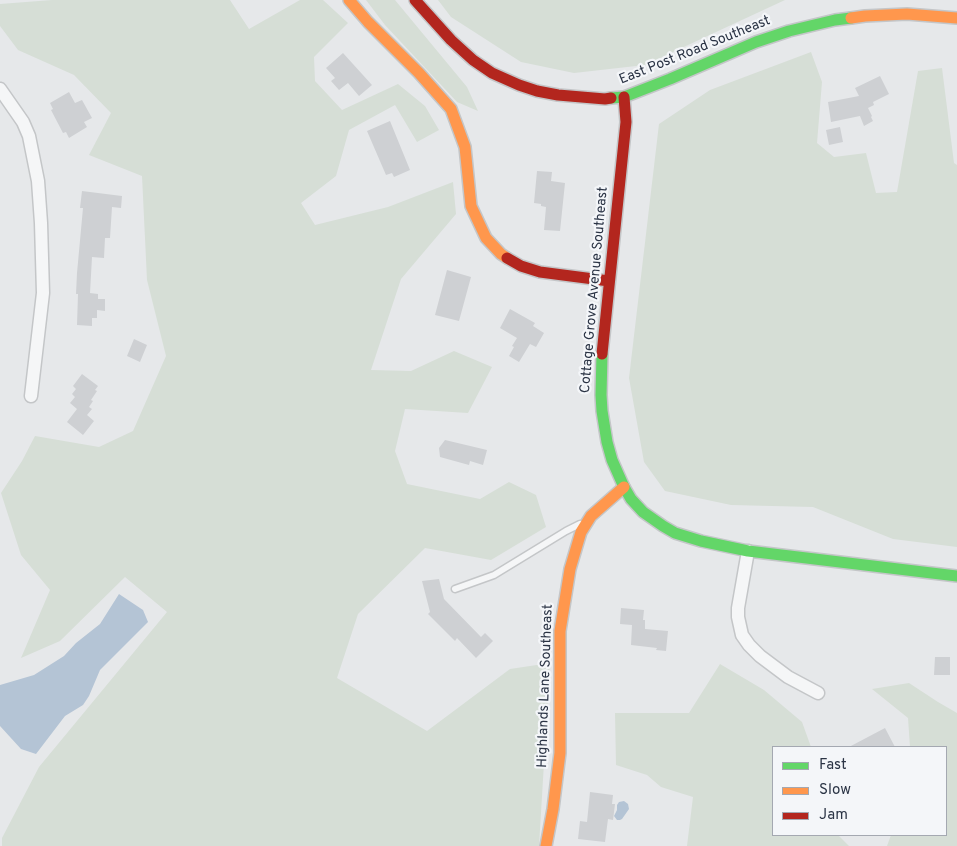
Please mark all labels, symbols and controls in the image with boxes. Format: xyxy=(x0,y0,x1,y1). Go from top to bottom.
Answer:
street label: East Post Road Southeast xyxy=(617,13,773,89)
street label: Cottage Grove Avenue Southeast xyxy=(578,186,612,394)
street label: Highlands Lane Southeast xyxy=(535,604,557,768)
legend xyxy=(772,746,947,836)
text: Fast xyxy=(819,756,847,775)
text: Slow xyxy=(819,781,851,800)
text: Jam xyxy=(819,806,848,825)

